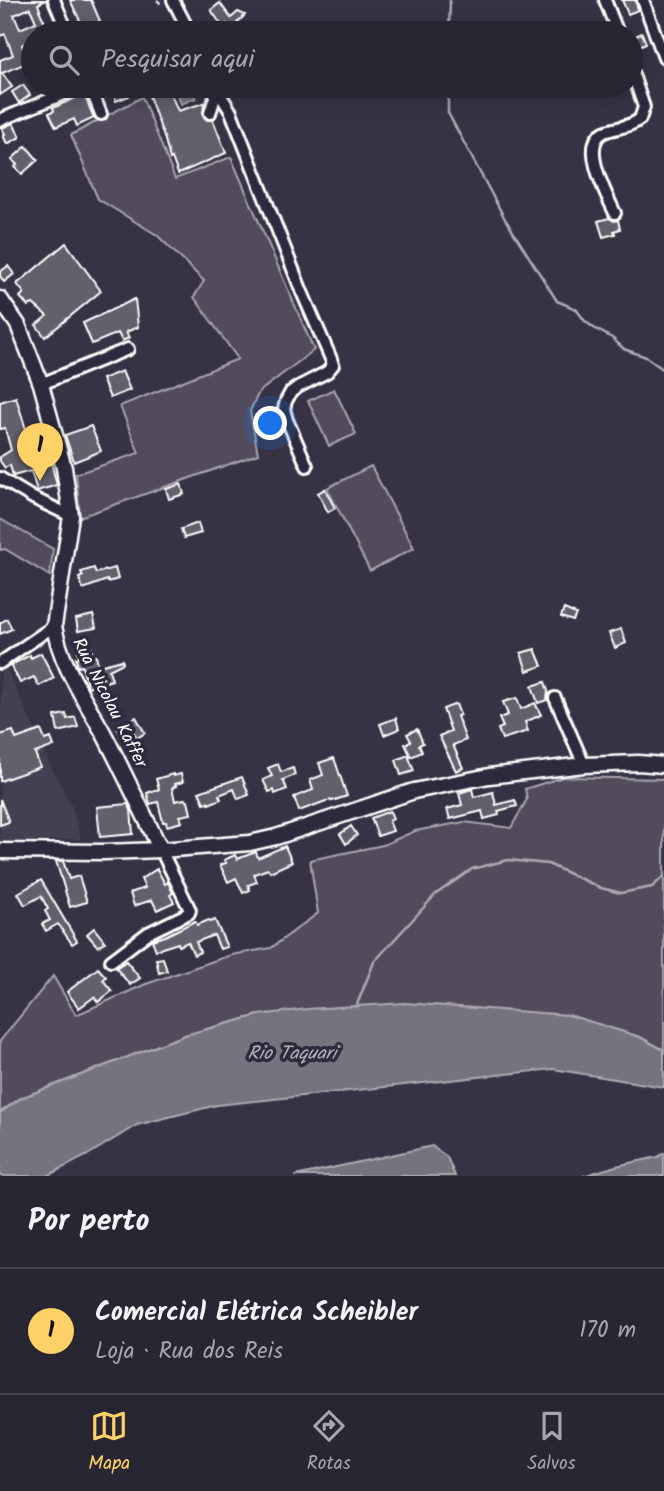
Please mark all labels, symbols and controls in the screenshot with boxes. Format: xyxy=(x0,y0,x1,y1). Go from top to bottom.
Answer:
search box xyxy=(21,21,643,98)
text: Pesquisar aqui xyxy=(101,39,254,81)
icon: search xyxy=(45,41,83,79)
your location xyxy=(253,406,287,440)
pin: 1 xyxy=(17,423,63,481)
street label: Rua Nicolau Kaffer xyxy=(64,633,155,774)
water label: Rio Taquari xyxy=(248,1039,341,1069)
text: Por perto xyxy=(28,1198,149,1246)
text: Comercial Elétrica Scheibler xyxy=(95,1292,418,1334)
text: 1 xyxy=(48,1313,54,1349)
text: 170 m xyxy=(579,1313,636,1349)
text: Loja · Rua dos Reis xyxy=(95,1334,283,1370)
tab: Mapa xyxy=(88,1407,130,1479)
tab: Rotas xyxy=(307,1407,351,1479)
tab: Salvos xyxy=(527,1407,576,1479)

